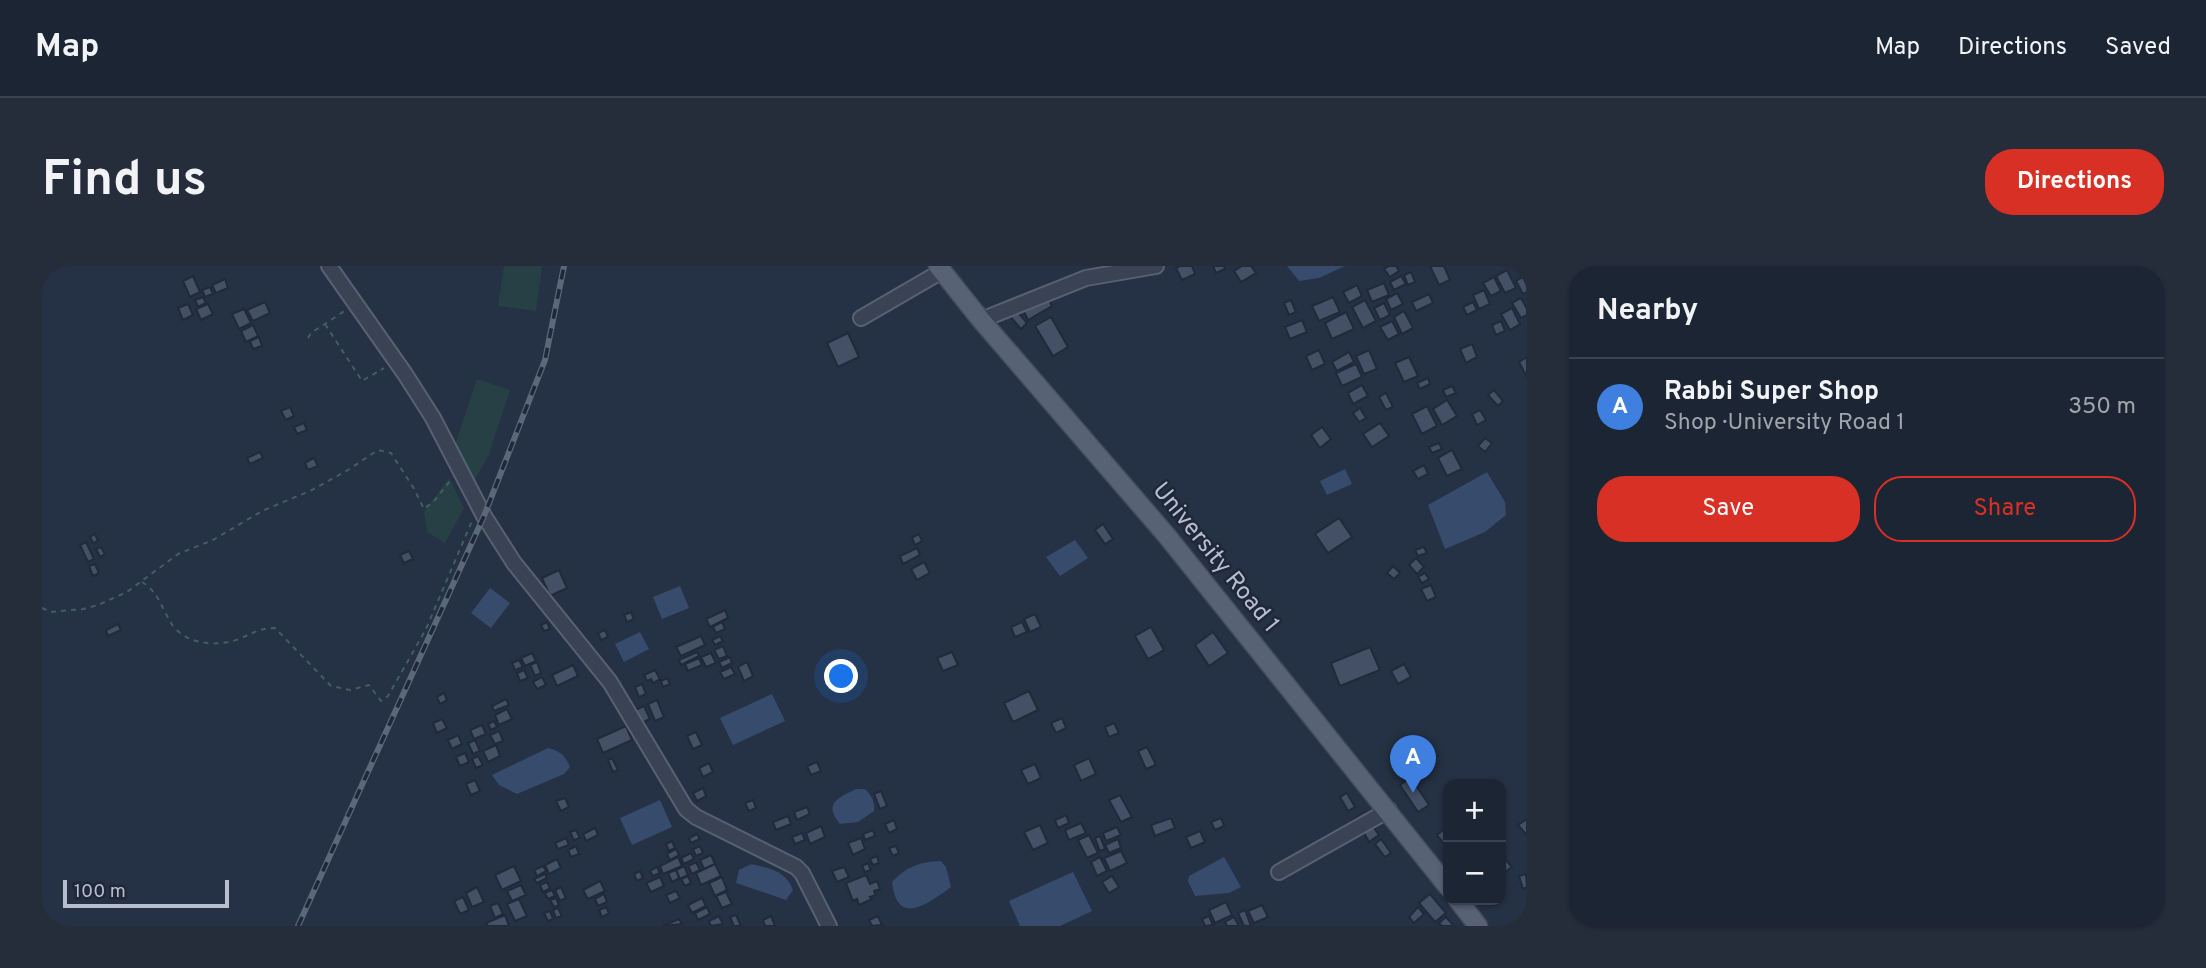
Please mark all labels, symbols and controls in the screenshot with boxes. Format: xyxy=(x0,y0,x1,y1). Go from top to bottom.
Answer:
text: Map xyxy=(35,27,99,69)
text: Map xyxy=(1875,33,1920,63)
text: Directions xyxy=(1958,33,2067,63)
text: Saved xyxy=(2105,33,2171,63)
button: Directions xyxy=(1985,149,2164,215)
text: Find us xyxy=(42,151,207,213)
text: Nearby xyxy=(1597,293,1698,330)
text: Rabbi Super Shop xyxy=(1664,376,1879,409)
text: A xyxy=(1612,393,1628,422)
text: 350 m xyxy=(2068,393,2136,422)
text: Shop · University Road 1 xyxy=(1664,409,1905,438)
button: Save xyxy=(1597,476,1860,542)
button: Share xyxy=(1874,476,2136,542)
street label: University Road 1 xyxy=(1145,477,1285,639)
your location xyxy=(824,659,858,693)
pin: A xyxy=(1390,735,1436,793)
map controls xyxy=(1443,779,1506,905)
button: + xyxy=(1443,779,1506,842)
button: − xyxy=(1443,842,1506,905)
scale bar xyxy=(63,877,229,909)
text: 100 m xyxy=(74,880,126,904)

